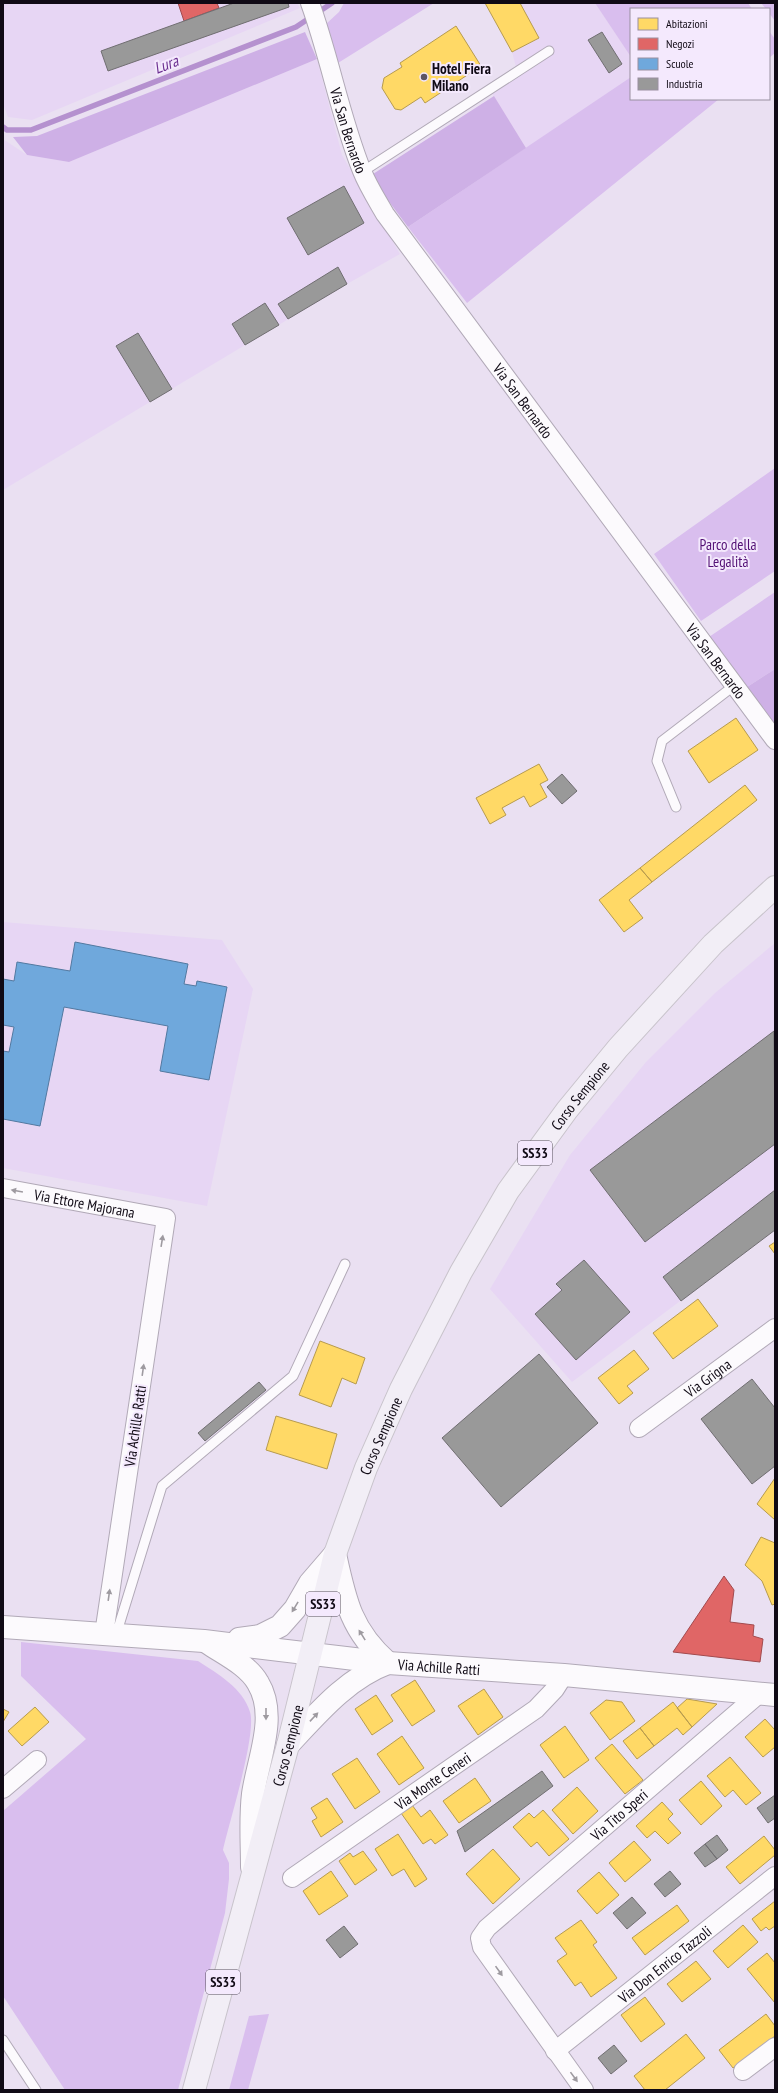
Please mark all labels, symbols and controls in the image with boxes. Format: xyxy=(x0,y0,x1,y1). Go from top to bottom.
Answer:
legend xyxy=(630,8,770,100)
text: Abitazioni xyxy=(666,16,708,31)
text: Negozi xyxy=(666,36,694,51)
water label: Lura xyxy=(151,50,182,78)
text: Scuole xyxy=(666,56,694,71)
place label: Hotel Fiera Milano xyxy=(432,59,491,95)
marker: Hotel Fiera Milano xyxy=(419,72,429,82)
text: Industria xyxy=(666,76,703,91)
street label: Via San Bernardo xyxy=(326,84,371,176)
street label: Via San Bernardo xyxy=(489,358,557,442)
park label: Parco della Legalità xyxy=(700,535,756,571)
street label: Via San Bernardo xyxy=(682,619,750,702)
street label: Corso Sempione xyxy=(546,1057,613,1133)
road number: SS33 xyxy=(518,1141,552,1165)
street label: Via Ettore Majorana xyxy=(32,1184,137,1222)
one-way arrow xyxy=(11,1187,23,1193)
one-way arrow xyxy=(159,1235,165,1247)
street label: Via Grigna xyxy=(680,1354,735,1402)
one-way arrow xyxy=(140,1364,146,1376)
street label: Via Achille Ratti xyxy=(120,1384,150,1469)
street label: Corso Sempione xyxy=(355,1394,406,1477)
one-way arrow xyxy=(106,1589,112,1602)
road number: SS33 xyxy=(306,1592,340,1616)
one-way arrow xyxy=(292,1601,299,1613)
one-way arrow xyxy=(358,1629,365,1640)
street label: Via Achille Ratti xyxy=(396,1654,481,1679)
street label: Corso Sempione xyxy=(268,1703,307,1788)
one-way arrow xyxy=(263,1708,269,1721)
one-way arrow xyxy=(310,1712,319,1722)
street label: Via Monte Ceneri xyxy=(390,1748,474,1814)
street label: Via Tito Speri xyxy=(586,1785,651,1845)
street label: Via Don Enrico Tazzoli xyxy=(613,1921,715,2007)
one-way arrow xyxy=(495,1966,503,1977)
road number: SS33 xyxy=(206,1970,240,1994)
one-way arrow xyxy=(570,2072,578,2083)

